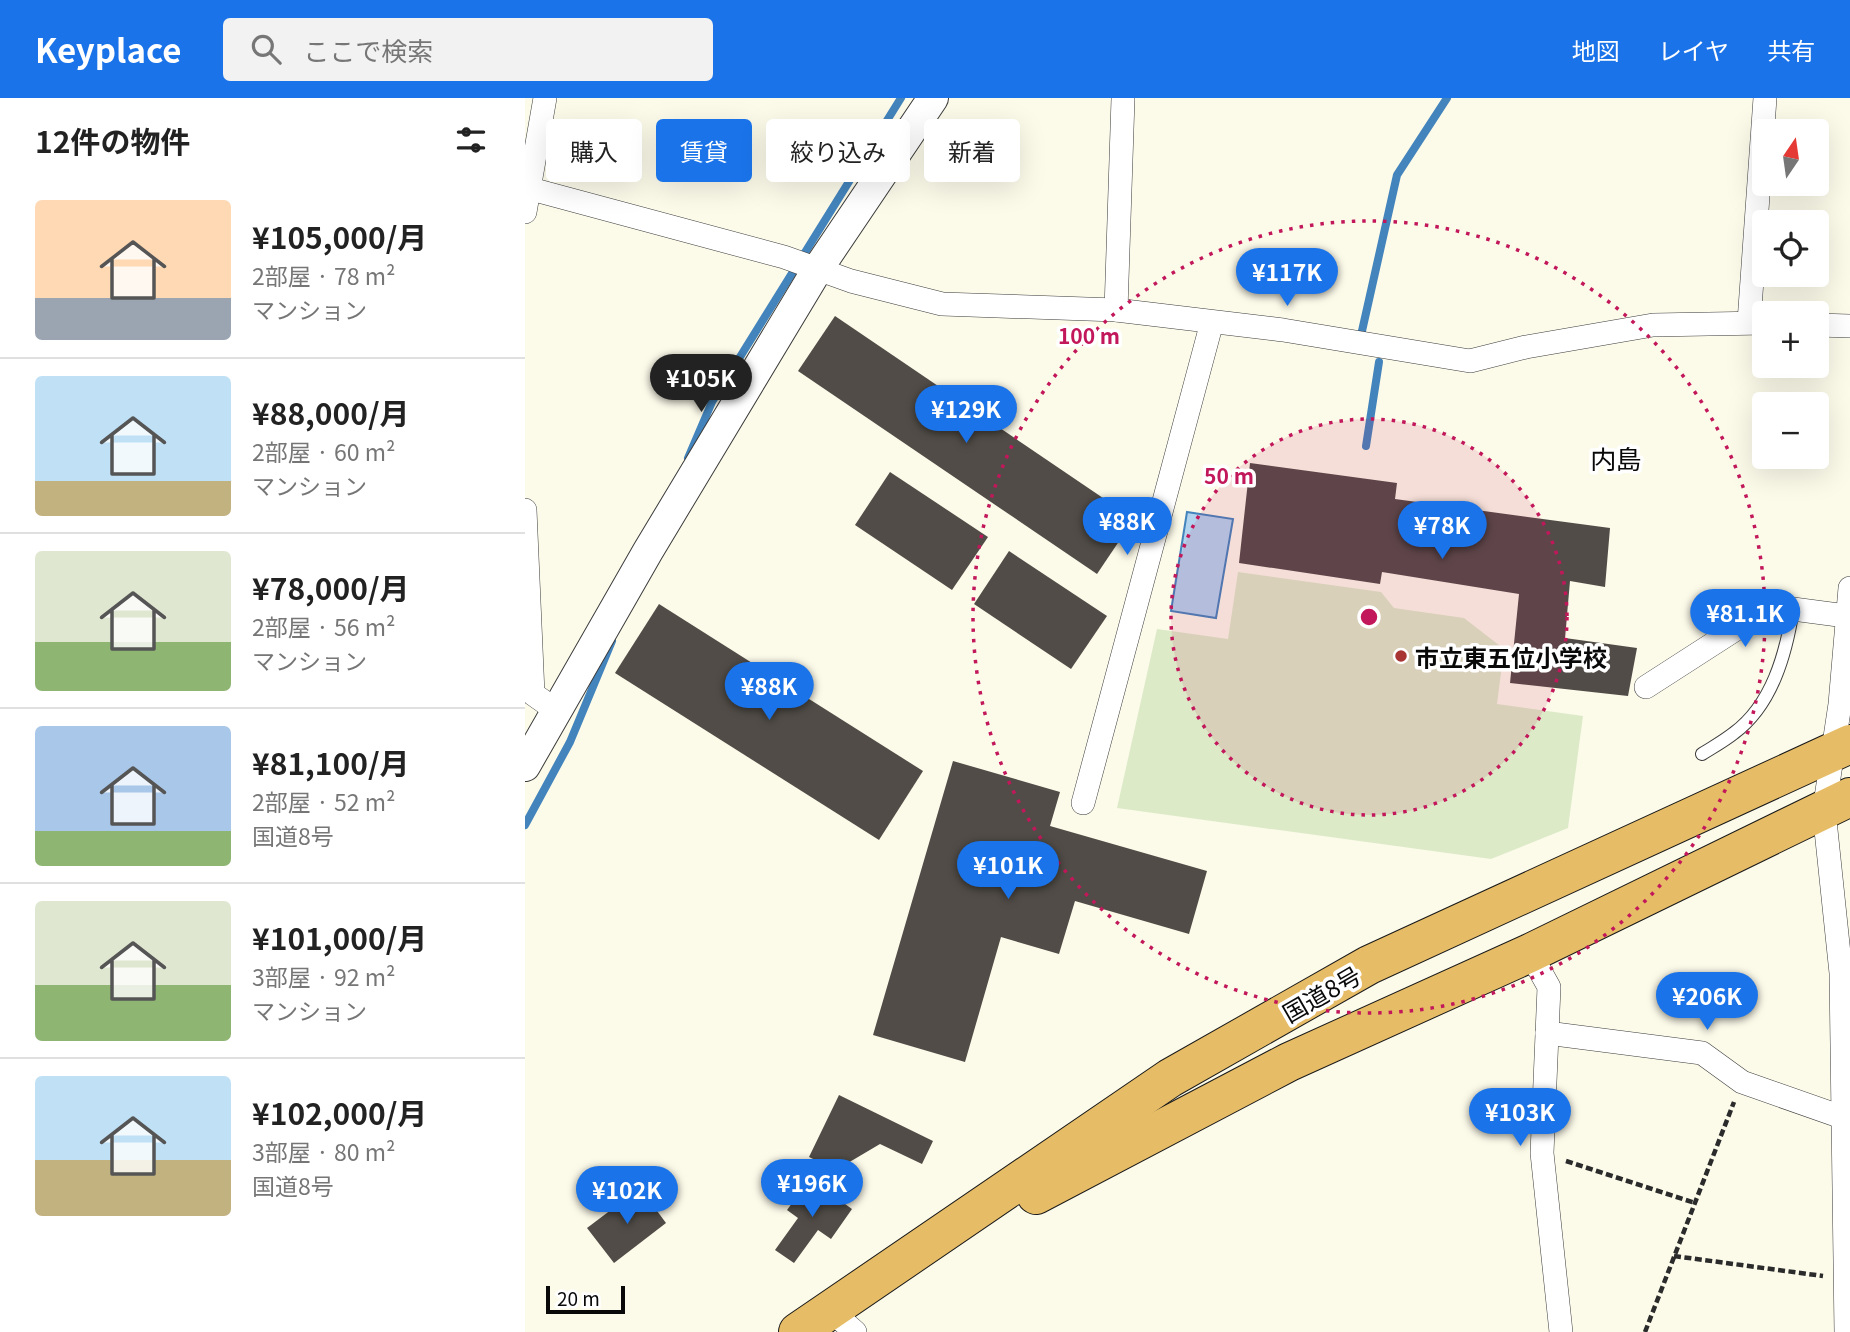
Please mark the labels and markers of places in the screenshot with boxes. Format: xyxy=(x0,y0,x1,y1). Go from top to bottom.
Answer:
pin: ¥117K xyxy=(1238,248,1336,308)
pin: ¥105K xyxy=(652,354,750,414)
pin: ¥129K xyxy=(917,386,1015,445)
pin: ¥88K xyxy=(1086,498,1168,557)
pin: ¥78K xyxy=(1401,502,1483,561)
pin: ¥81.1K xyxy=(1688,589,1802,649)
centre of rings xyxy=(1357,605,1381,629)
place label: 市立東五位小学校 xyxy=(1415,639,1607,674)
marker: 市立東五位小学校 xyxy=(1393,648,1409,664)
pin: ¥88K xyxy=(728,662,810,722)
pin: ¥101K xyxy=(959,842,1057,901)
pin: ¥206K xyxy=(1658,972,1756,1032)
pin: ¥103K xyxy=(1471,1088,1569,1148)
pin: ¥196K xyxy=(763,1160,861,1219)
pin: ¥102K xyxy=(578,1166,676,1226)

